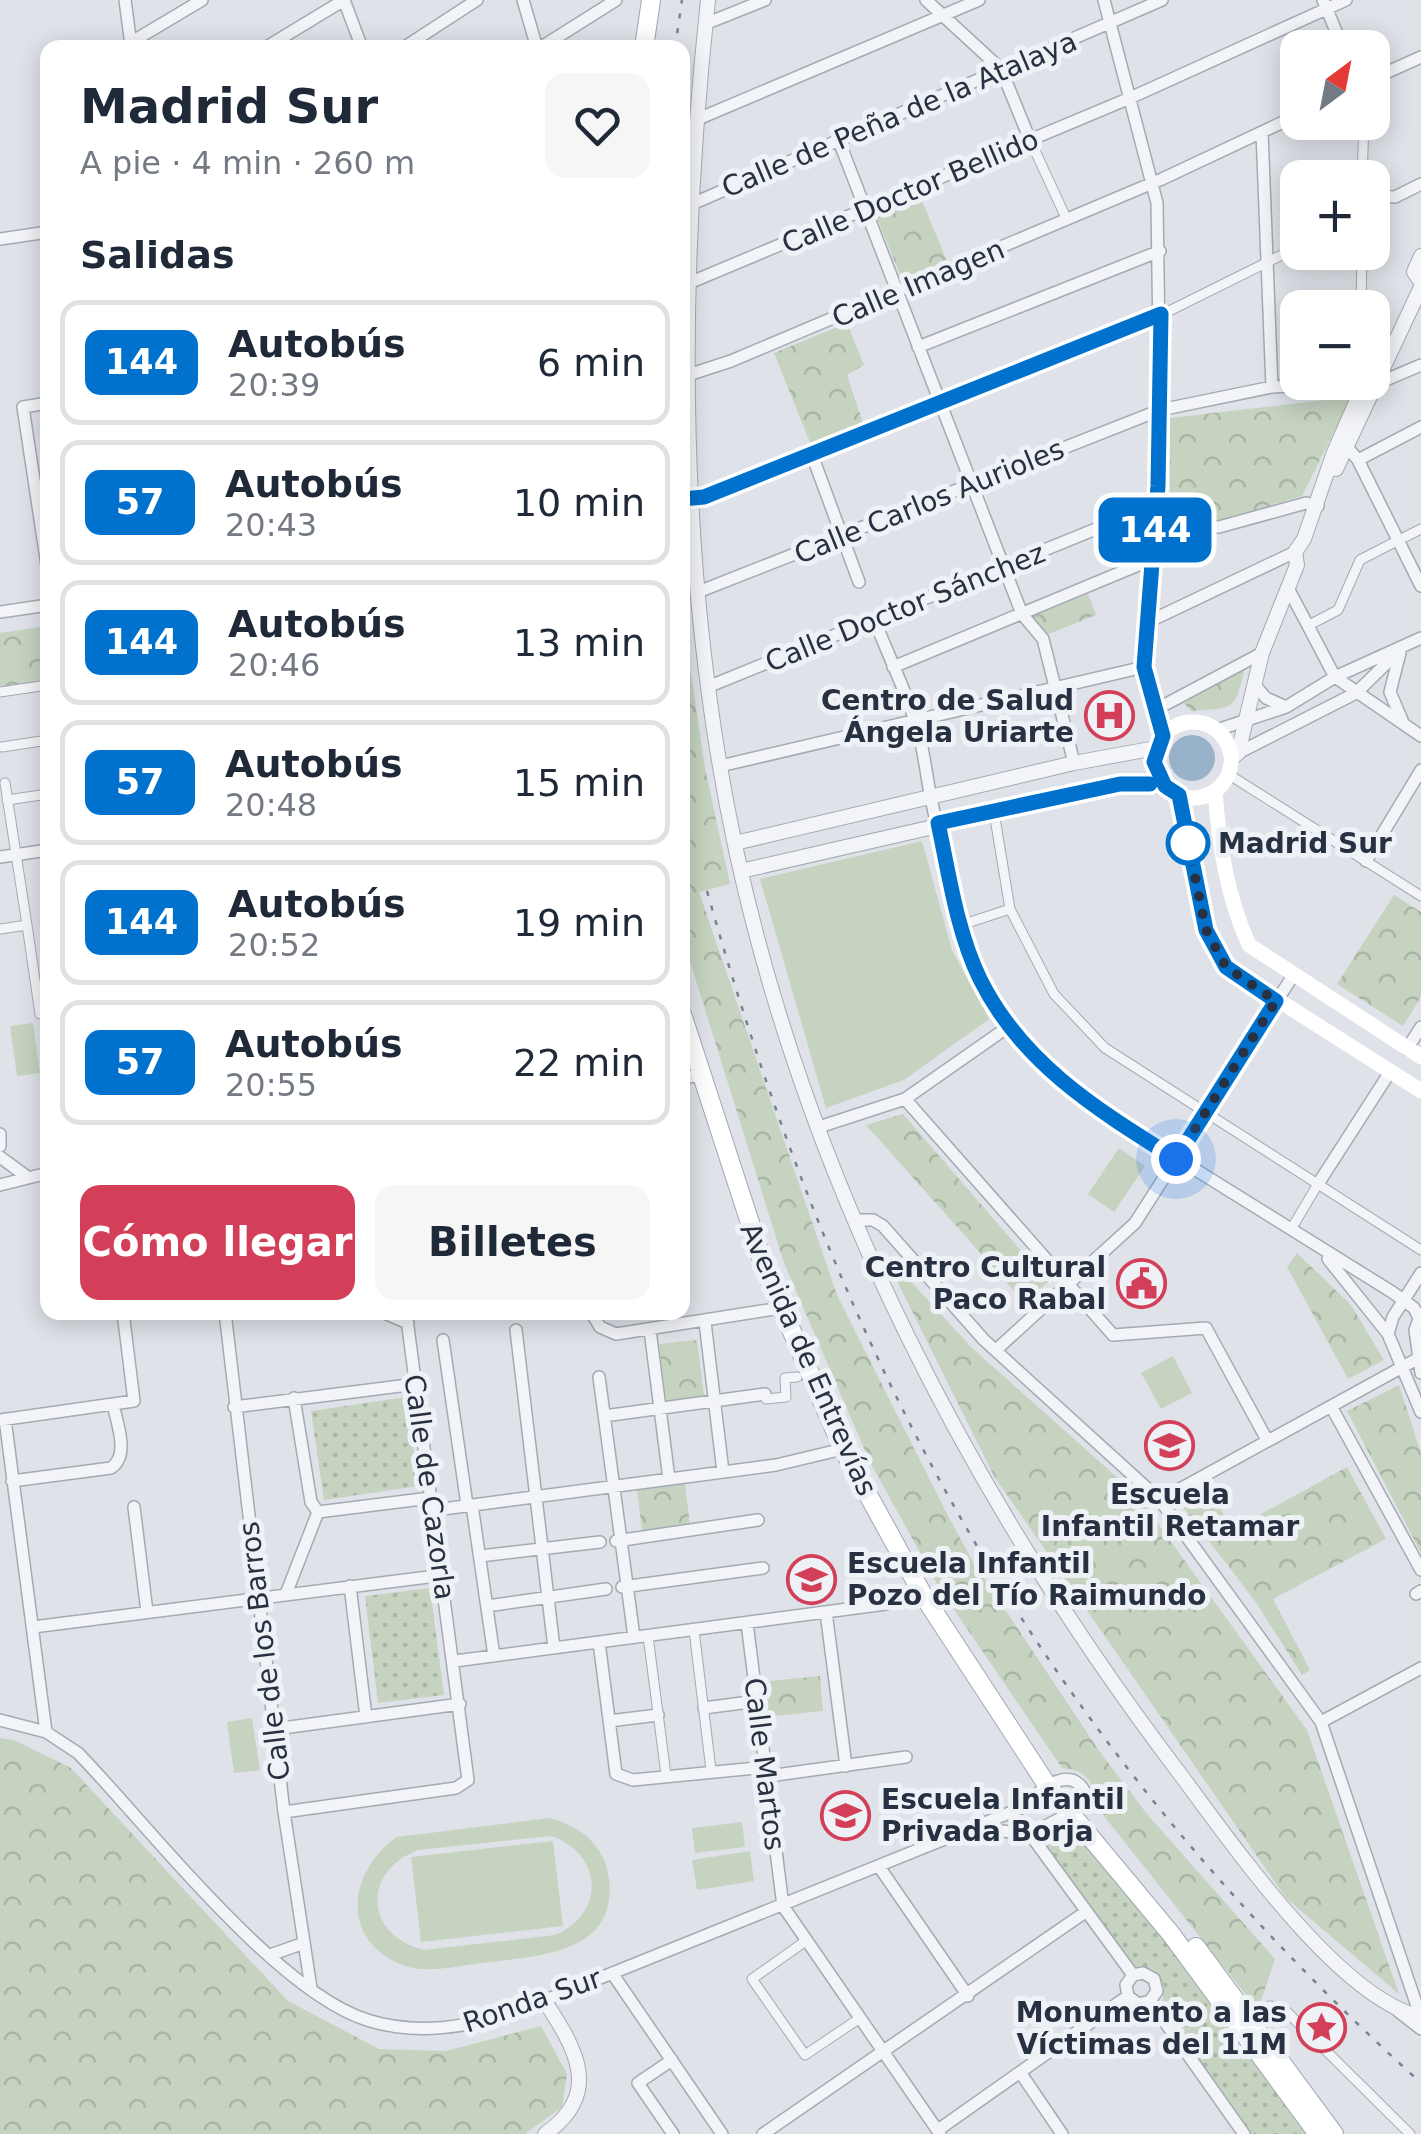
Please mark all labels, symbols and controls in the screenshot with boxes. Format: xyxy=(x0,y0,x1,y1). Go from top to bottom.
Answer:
street label: Calle de Peña de la Atalaya xyxy=(717,25,1082,204)
north arrow xyxy=(1280,30,1390,140)
map controls xyxy=(1280,30,1390,400)
button: heart xyxy=(545,73,650,178)
text: Madrid Sur xyxy=(80,78,378,134)
street label: Calle Doctor Bellido xyxy=(777,122,1044,261)
text: A pie · 4 min · 260 m xyxy=(80,144,415,182)
button: + xyxy=(1280,160,1390,270)
street label: Calle Imagen xyxy=(827,232,1009,335)
text: Salidas xyxy=(80,233,235,277)
button: − xyxy=(1280,290,1390,400)
text: Autobús xyxy=(228,322,406,366)
text: 6 min xyxy=(537,341,645,385)
text: 144 xyxy=(105,342,178,382)
text: 20:39 xyxy=(228,366,320,404)
street label: Calle Carlos Aurioles xyxy=(790,432,1069,571)
text: Autobús xyxy=(225,462,403,506)
text: 10 min xyxy=(513,481,645,525)
text: 57 xyxy=(116,482,164,522)
line badge: 144 xyxy=(1098,498,1212,562)
text: 20:43 xyxy=(225,506,317,544)
text: 144 xyxy=(1118,510,1192,550)
street label: Calle Doctor Sánchez xyxy=(761,536,1050,679)
text: Autobús xyxy=(228,602,406,646)
text: 13 min xyxy=(513,621,645,665)
text: 144 xyxy=(105,622,178,662)
text: 20:46 xyxy=(228,646,320,684)
place label: Centro de Salud Ángela Uriarte xyxy=(821,684,1074,749)
hospital icon: Centro de Salud Ángela Uriarte xyxy=(1083,690,1135,742)
text: Autobús xyxy=(225,742,403,786)
text: 15 min xyxy=(513,761,645,805)
text: 57 xyxy=(116,762,164,802)
text: 20:48 xyxy=(225,786,317,824)
marker: Madrid Sur xyxy=(1167,822,1209,864)
place label: Madrid Sur xyxy=(1218,827,1392,860)
text: Autobús xyxy=(228,882,406,926)
text: 19 min xyxy=(513,901,645,945)
text: 144 xyxy=(105,902,178,942)
text: 20:52 xyxy=(228,926,320,964)
text: Autobús xyxy=(225,1022,403,1066)
text: 22 min xyxy=(513,1041,645,1085)
text: 57 xyxy=(116,1042,164,1082)
text: 20:55 xyxy=(225,1066,317,1104)
your location xyxy=(1151,1134,1201,1184)
button: Cómo llegar xyxy=(80,1185,355,1300)
button: Billetes xyxy=(375,1185,650,1300)
street label: Avenida de Entrevías xyxy=(733,1218,884,1501)
place label: Centro Cultural Paco Rabal xyxy=(865,1251,1106,1316)
public building icon: Centro Cultural Paco Rabal xyxy=(1115,1257,1167,1309)
street label: Calle de Cazorla xyxy=(397,1372,462,1602)
school or university icon: Escuela Infantil Retamar xyxy=(1144,1420,1196,1472)
place label: Escuela Infantil Retamar xyxy=(1041,1478,1299,1543)
street label: Calle de los Barros xyxy=(232,1520,297,1782)
place label: Escuela Infantil Pozo del Tío Raimundo xyxy=(847,1547,1206,1612)
school or university icon: Escuela Infantil Pozo del Tío Raimundo xyxy=(786,1553,838,1605)
street label: Calle Martos xyxy=(738,1676,791,1852)
place label: Escuela Infantil Privada Borja xyxy=(881,1783,1125,1848)
school or university icon: Escuela Infantil Privada Borja xyxy=(820,1789,872,1841)
street label: Ronda Sur xyxy=(459,1961,606,2040)
place label: Monumento a las Víctimas del 11M xyxy=(1016,1996,1287,2061)
place icon: Monumento a las Víctimas del 11M xyxy=(1296,2002,1348,2054)

